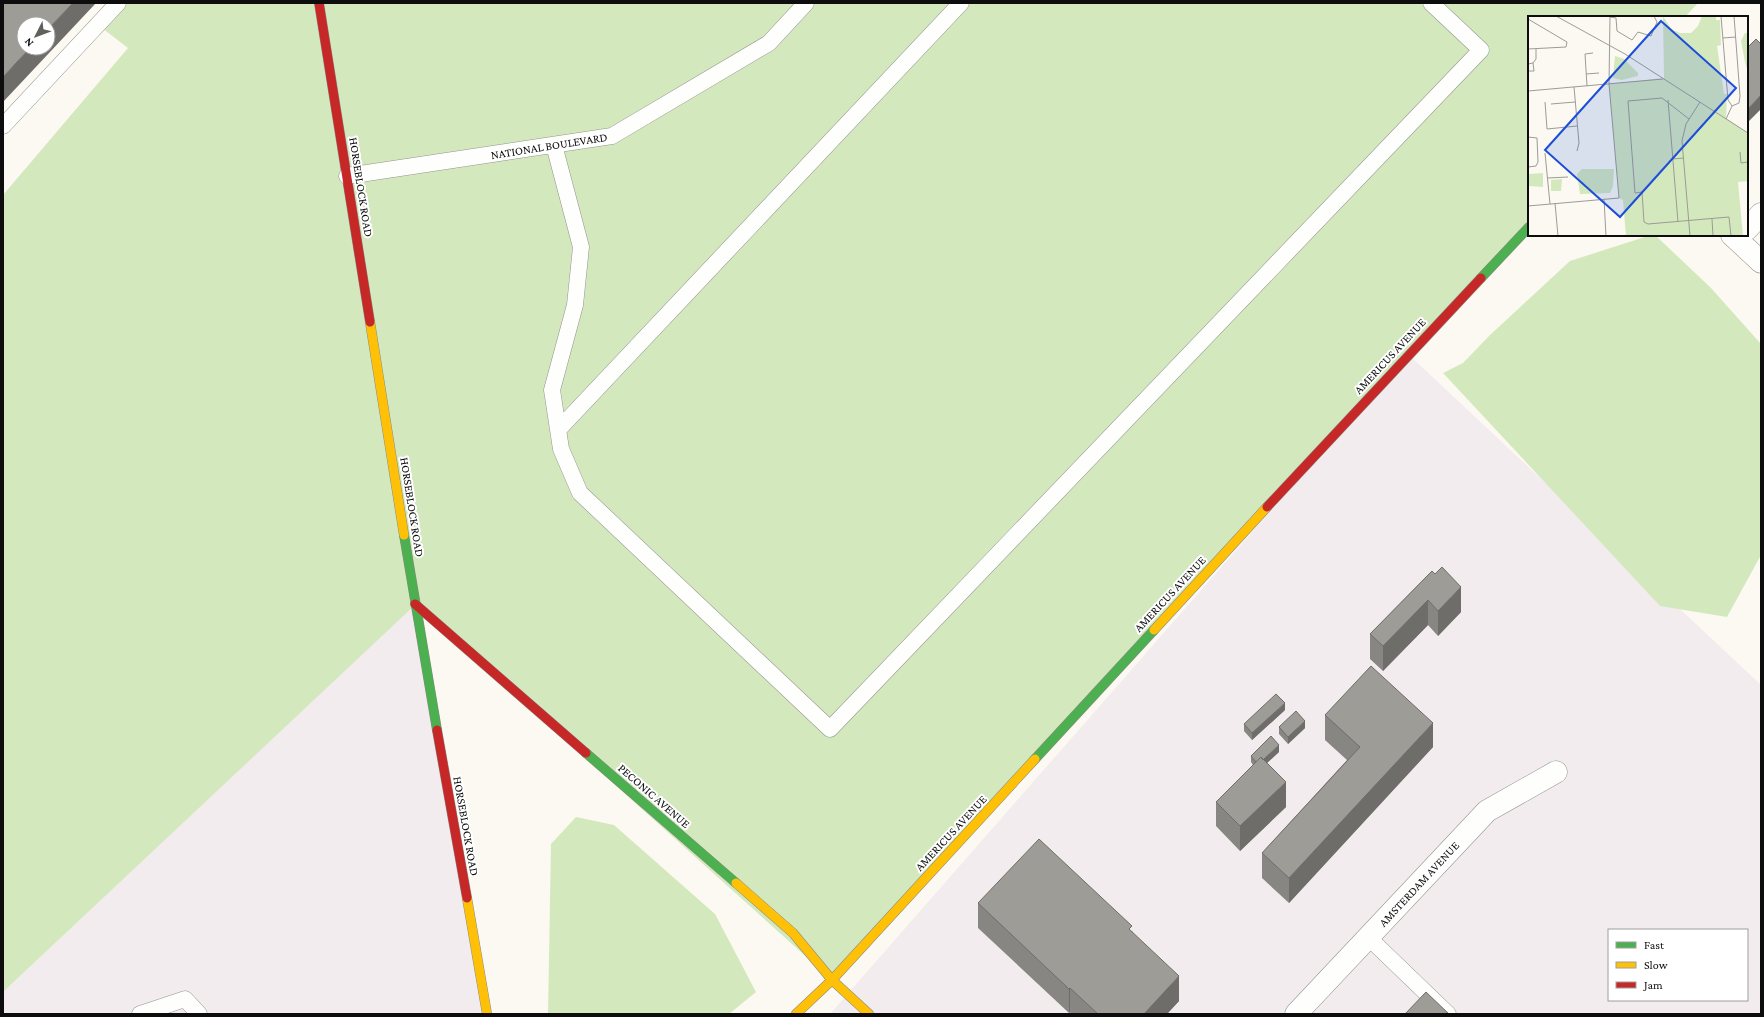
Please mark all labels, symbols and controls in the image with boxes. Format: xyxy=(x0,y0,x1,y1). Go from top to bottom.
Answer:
north arrow xyxy=(16,16,56,56)
inset map xyxy=(1528,16,1748,236)
text: N xyxy=(21,36,36,49)
street label: NATIONAL BOULEVARD xyxy=(490,130,608,162)
street label: HORSEBLOCK ROAD xyxy=(346,136,376,238)
street label: AMERICUS AVENUE xyxy=(1351,315,1429,397)
street label: HORSEBLOCK ROAD xyxy=(397,456,427,558)
street label: AMERICUS AVENUE xyxy=(1131,553,1209,635)
street label: PECONIC AVENUE xyxy=(615,761,693,831)
street label: HORSEBLOCK ROAD xyxy=(450,775,482,877)
street label: AMERICUS AVENUE xyxy=(912,792,990,874)
street label: AMSTERDAM AVENUE xyxy=(1376,838,1462,929)
legend xyxy=(1608,929,1748,1001)
text: Fast xyxy=(1644,938,1665,952)
text: Slow xyxy=(1644,958,1668,972)
text: Jam xyxy=(1643,978,1663,992)

